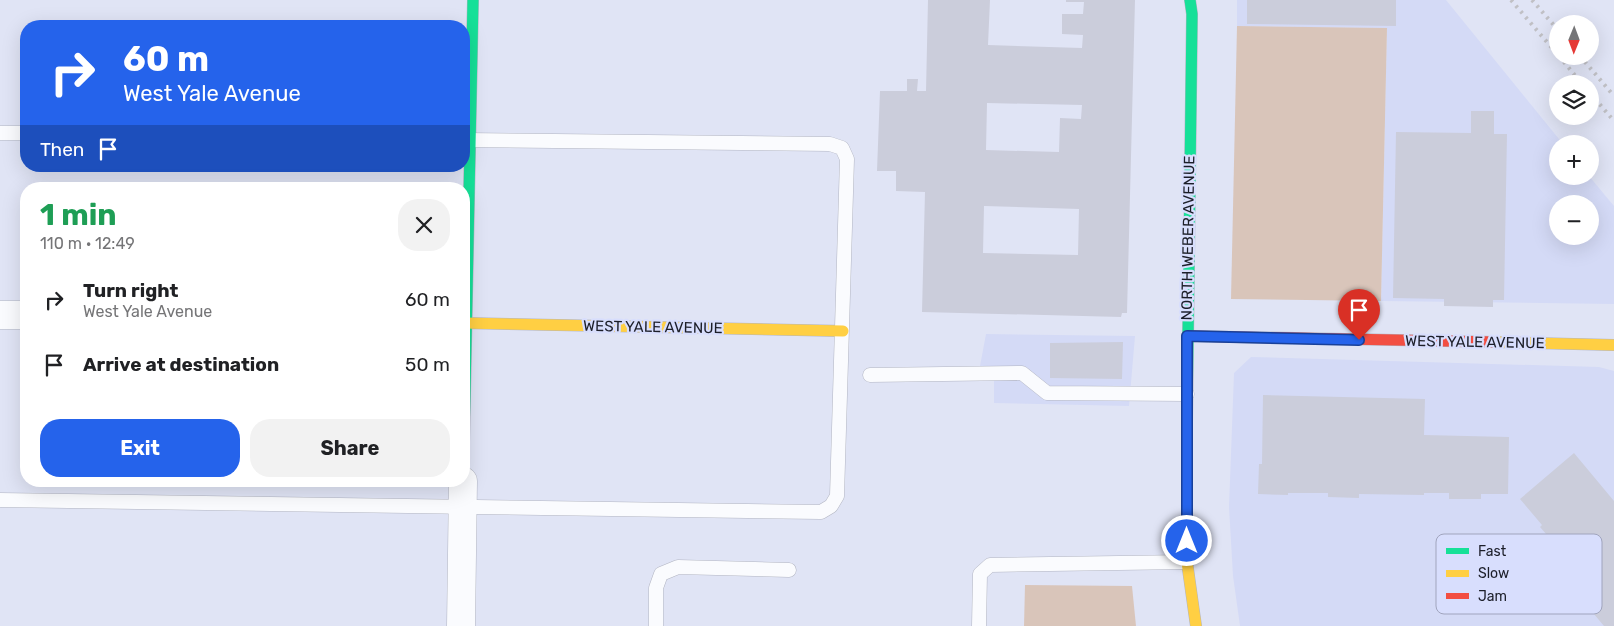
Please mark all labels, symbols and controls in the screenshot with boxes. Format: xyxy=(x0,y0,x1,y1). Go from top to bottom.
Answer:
north arrow xyxy=(1549,15,1599,65)
map controls xyxy=(1549,15,1599,245)
text: 60 m xyxy=(123,38,209,80)
icon: right xyxy=(40,40,105,105)
button: layers xyxy=(1549,75,1599,125)
text: West Yale Avenue xyxy=(123,80,301,107)
icon: arrive xyxy=(94,135,122,163)
button: + xyxy=(1549,135,1599,185)
text: Then xyxy=(40,138,84,161)
street label: NORTH WEBER AVENUE xyxy=(1178,156,1198,320)
button: − xyxy=(1549,195,1599,245)
text: 1 min xyxy=(40,197,117,233)
button: close xyxy=(398,199,450,251)
text: 110 m · 12:49 xyxy=(40,234,135,253)
text: Turn right xyxy=(83,279,178,302)
icon: right xyxy=(40,286,68,314)
text: 60 m xyxy=(405,288,450,311)
pin xyxy=(1338,289,1380,340)
icon: arrive xyxy=(1345,296,1373,324)
text: West Yale Avenue xyxy=(83,302,212,321)
street label: WEST YALE AVENUE xyxy=(583,317,723,337)
street label: WEST YALE AVENUE xyxy=(1405,332,1545,352)
icon: arrive xyxy=(40,351,68,379)
text: Arrive at destination xyxy=(83,353,279,376)
text: 50 m xyxy=(405,353,450,376)
button: Exit xyxy=(40,419,240,477)
button: Share xyxy=(250,419,450,477)
position arrow xyxy=(1160,514,1212,566)
legend xyxy=(1436,534,1602,614)
text: Fast xyxy=(1478,543,1507,560)
text: Slow xyxy=(1478,565,1509,582)
text: Jam xyxy=(1478,588,1507,605)

